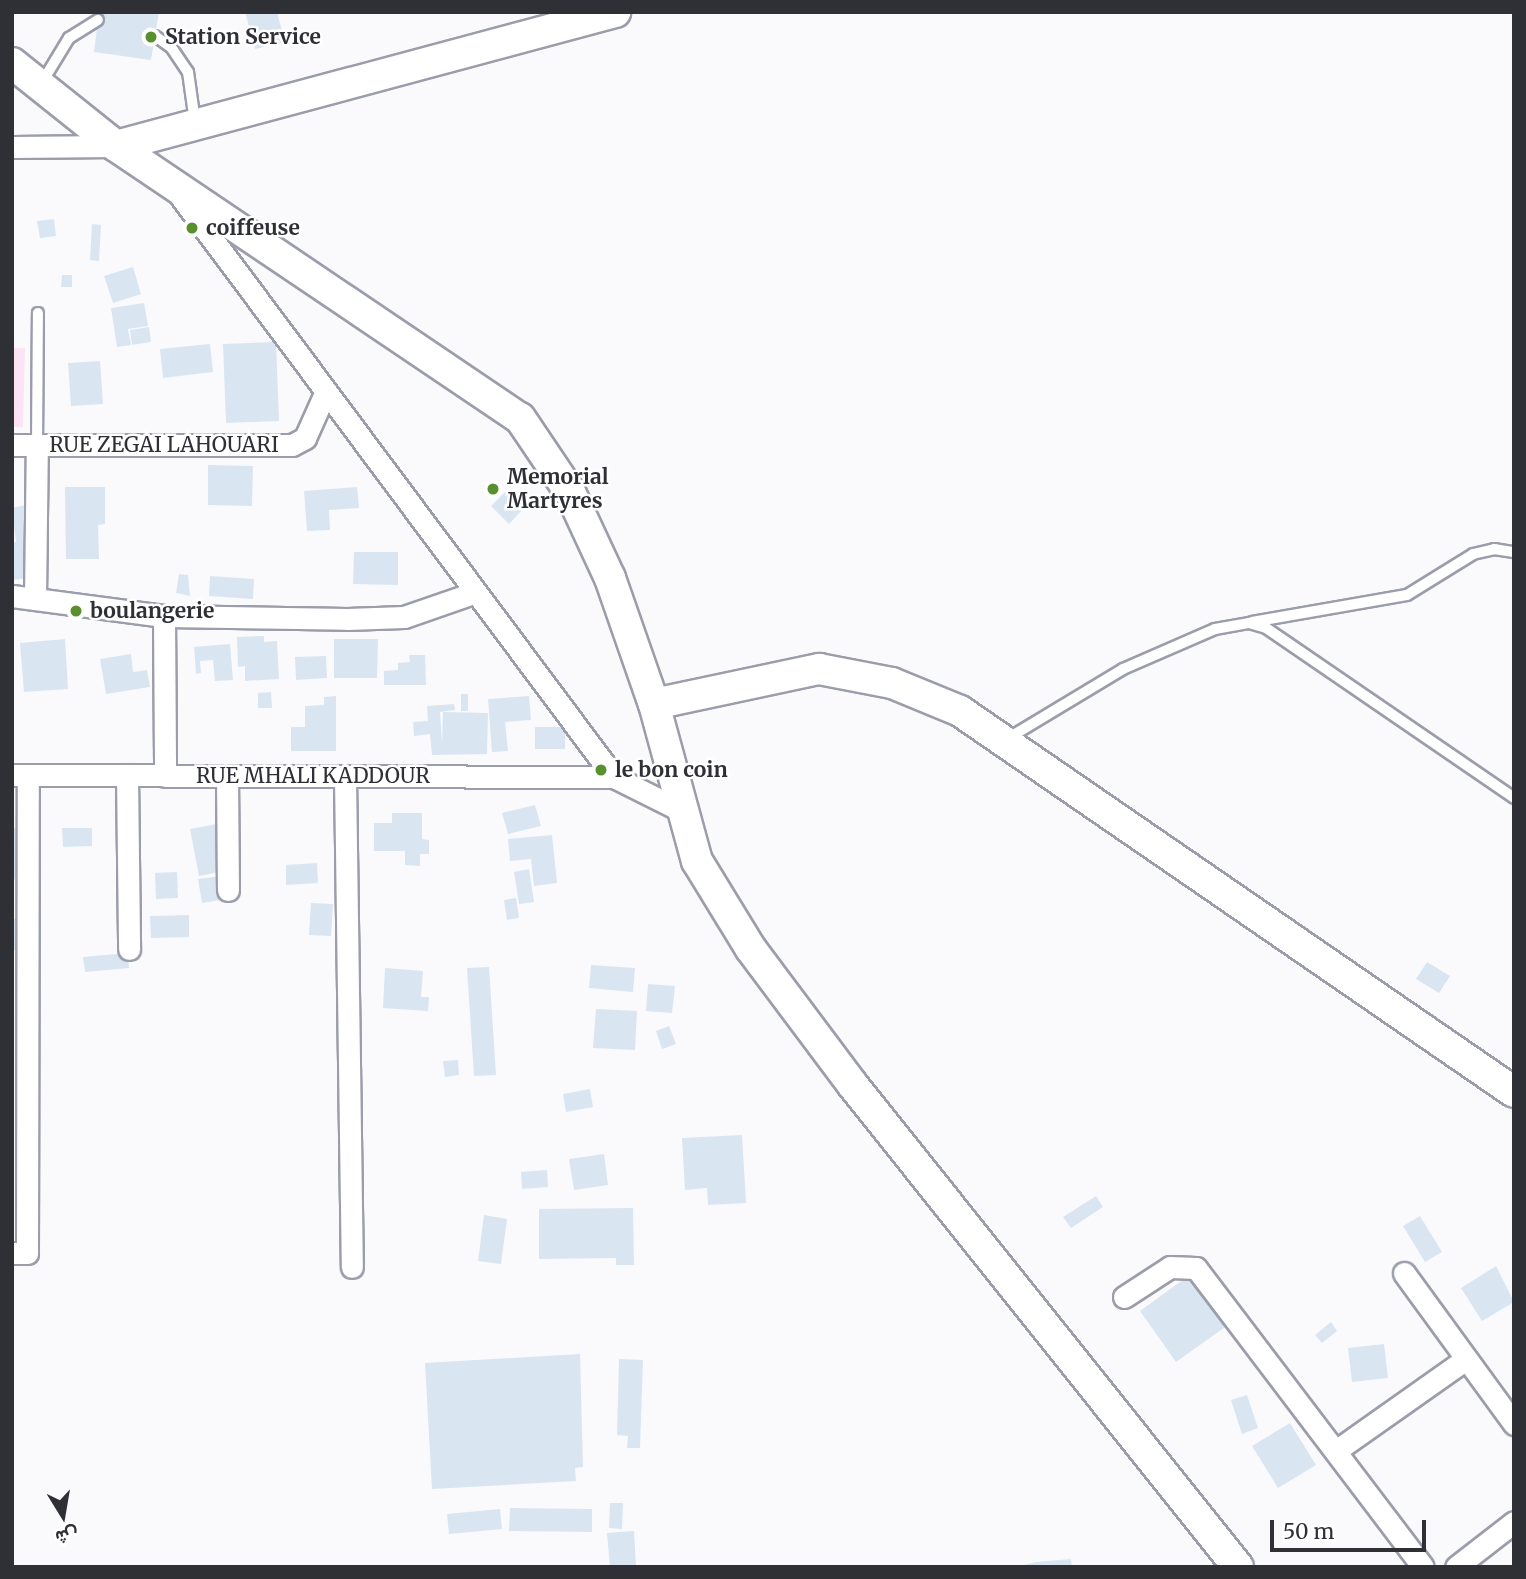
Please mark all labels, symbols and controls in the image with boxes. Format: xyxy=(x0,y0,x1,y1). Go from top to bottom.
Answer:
place label: Station Service xyxy=(165,24,321,50)
marker: Station Service xyxy=(143,29,159,45)
place label: coiffeuse xyxy=(206,215,300,241)
marker: coiffeuse xyxy=(184,220,200,236)
street label: RUE ZEGAI LAHOUARI xyxy=(49,432,279,458)
place label: Memorial Martyres xyxy=(507,464,609,514)
marker: Memorial Martyres xyxy=(485,481,501,497)
place label: boulangerie xyxy=(90,598,214,624)
marker: boulangerie xyxy=(68,603,84,619)
place label: le bon coin xyxy=(615,757,728,783)
marker: le bon coin xyxy=(593,762,609,778)
street label: RUE MHALI KADDOUR xyxy=(196,763,430,789)
north arrow xyxy=(28,1481,98,1551)
scale bar xyxy=(1274,1506,1430,1550)
text: 50 m xyxy=(1283,1518,1334,1545)
text: ش xyxy=(54,1523,81,1551)

